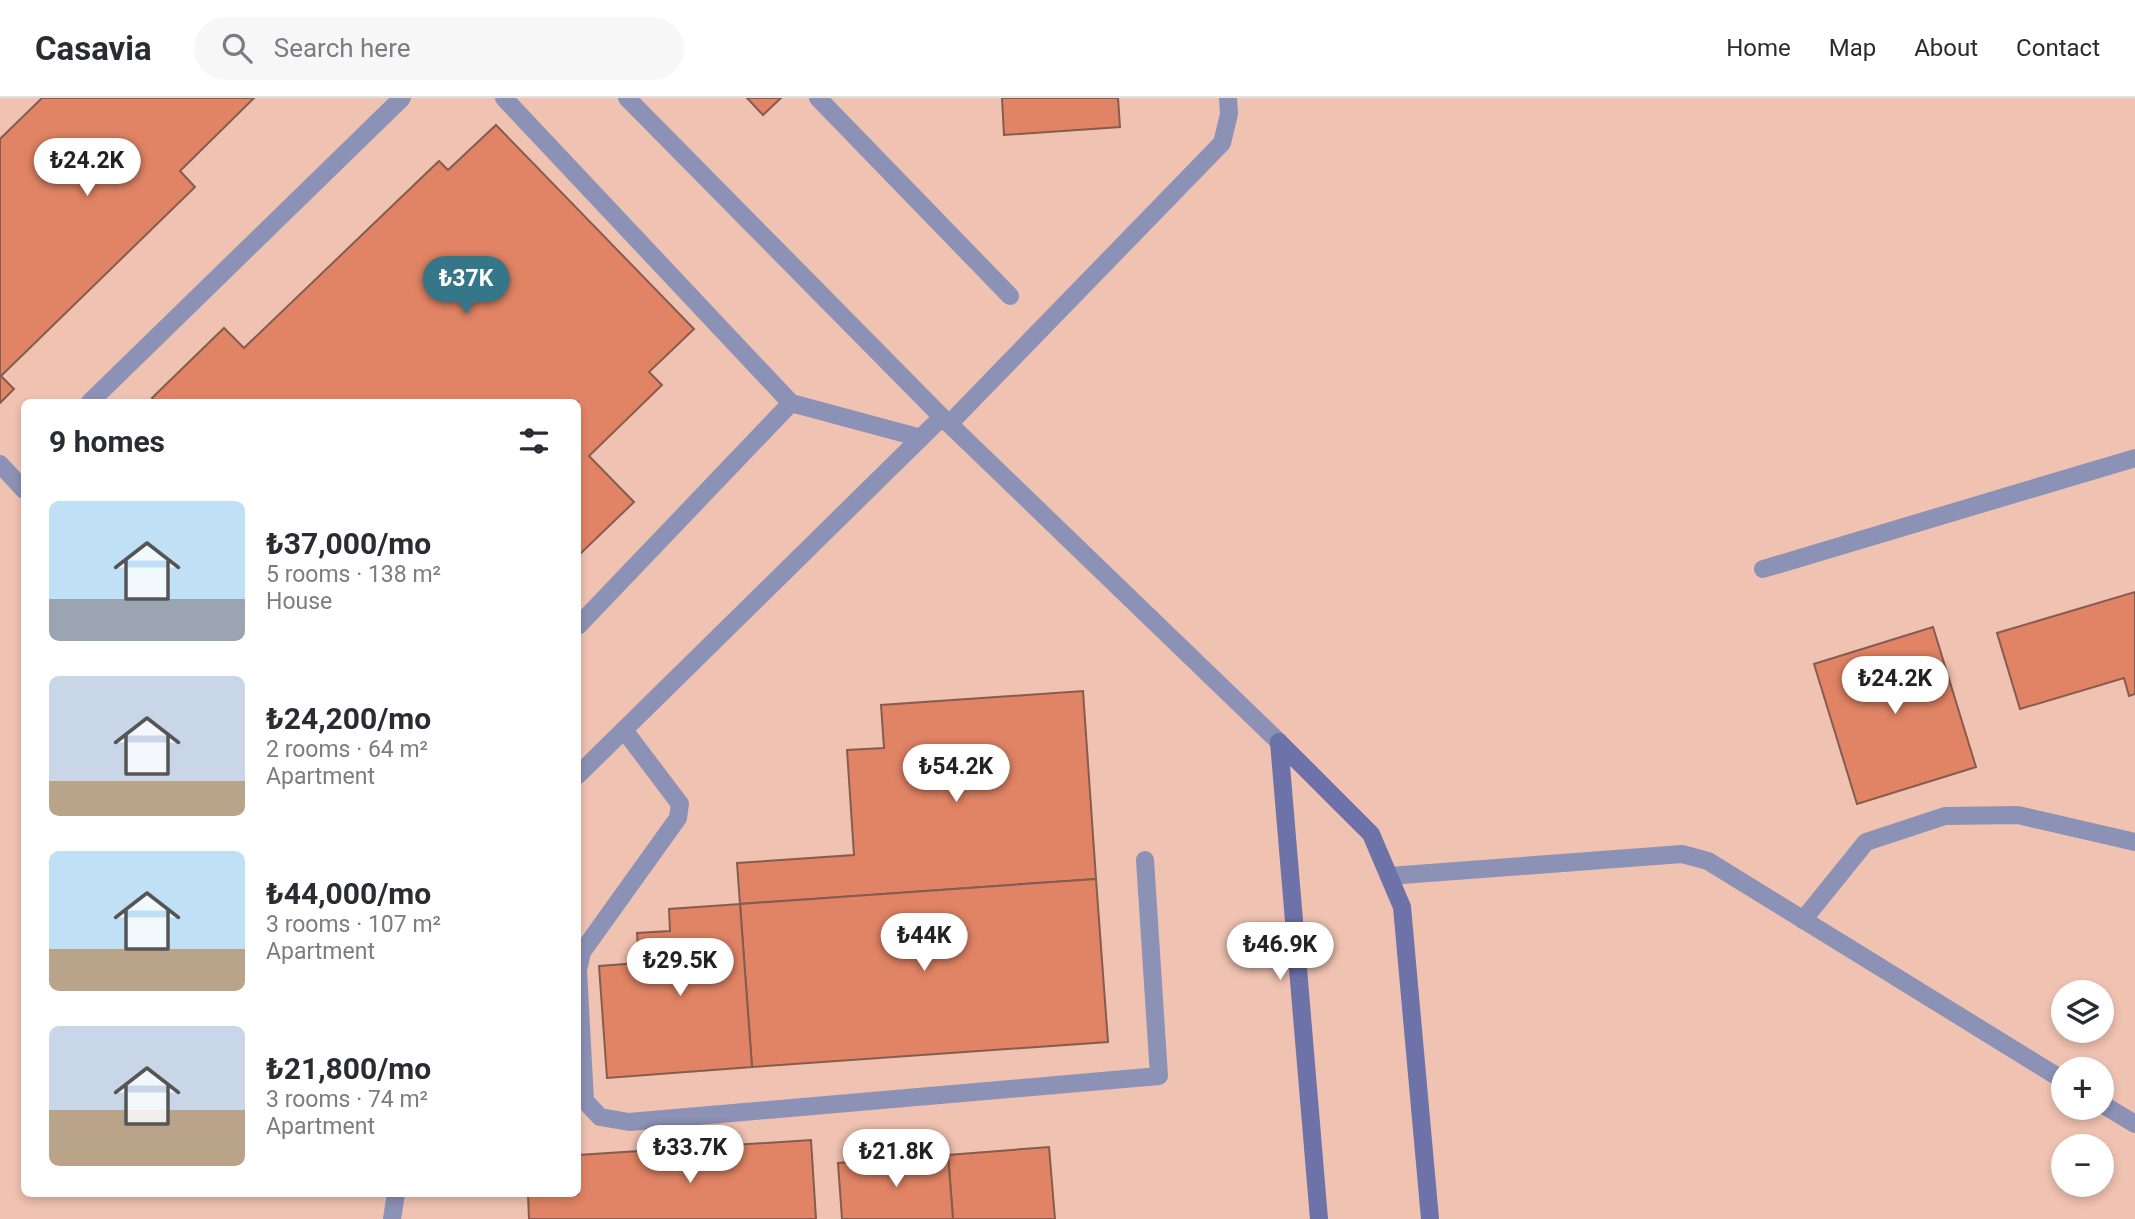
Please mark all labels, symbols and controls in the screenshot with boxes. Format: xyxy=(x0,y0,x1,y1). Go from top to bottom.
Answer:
search box xyxy=(194,17,684,80)
text: Casavia xyxy=(35,29,152,68)
icon: search xyxy=(218,29,256,67)
text: Search here xyxy=(274,33,411,63)
text: Home xyxy=(1726,34,1791,62)
text: Map xyxy=(1829,34,1876,62)
text: About xyxy=(1914,34,1978,62)
text: Contact xyxy=(2016,34,2100,62)
pin: ₺24.2K xyxy=(30,139,144,198)
text: ₺24.2K xyxy=(50,147,124,174)
pin: ₺37K xyxy=(425,256,507,316)
text: ₺37K xyxy=(439,265,493,292)
icon: filters xyxy=(515,422,553,460)
text: 9 homes xyxy=(49,424,165,459)
text: ₺37,000/mo xyxy=(266,526,431,561)
icon: home xyxy=(105,529,189,613)
text: 5 rooms · 138 m² xyxy=(266,561,441,588)
text: House xyxy=(266,588,332,615)
pin: ₺24.2K xyxy=(1838,656,1952,716)
text: ₺24.2K xyxy=(1858,665,1932,692)
text: ₺24,200/mo xyxy=(266,701,431,736)
icon: home xyxy=(105,704,189,788)
text: 2 rooms · 64 m² xyxy=(266,736,428,763)
pin: ₺54.2K xyxy=(899,744,1013,804)
text: ₺54.2K xyxy=(919,753,993,780)
text: Apartment xyxy=(266,763,375,790)
text: ₺44,000/mo xyxy=(266,876,431,911)
icon: home xyxy=(105,879,189,963)
text: 3 rooms · 107 m² xyxy=(266,911,441,938)
pin: ₺44K xyxy=(883,914,965,973)
text: ₺44K xyxy=(897,922,951,949)
pin: ₺46.9K xyxy=(1223,922,1337,982)
text: ₺46.9K xyxy=(1243,931,1317,958)
text: Apartment xyxy=(266,938,375,965)
pin: ₺29.5K xyxy=(623,939,737,998)
text: ₺29.5K xyxy=(643,947,717,974)
map controls xyxy=(2051,980,2114,1197)
button: layers xyxy=(2051,980,2114,1043)
text: ₺21,800/mo xyxy=(266,1051,431,1086)
icon: home xyxy=(105,1054,189,1138)
button: + xyxy=(2051,1057,2114,1120)
text: 3 rooms · 74 m² xyxy=(266,1086,428,1113)
text: Apartment xyxy=(266,1113,375,1140)
pin: ₺33.7K xyxy=(633,1126,747,1185)
pin: ₺21.8K xyxy=(839,1130,953,1189)
text: ₺33.7K xyxy=(653,1134,727,1161)
button: − xyxy=(2051,1134,2114,1197)
text: ₺21.8K xyxy=(859,1138,933,1165)

